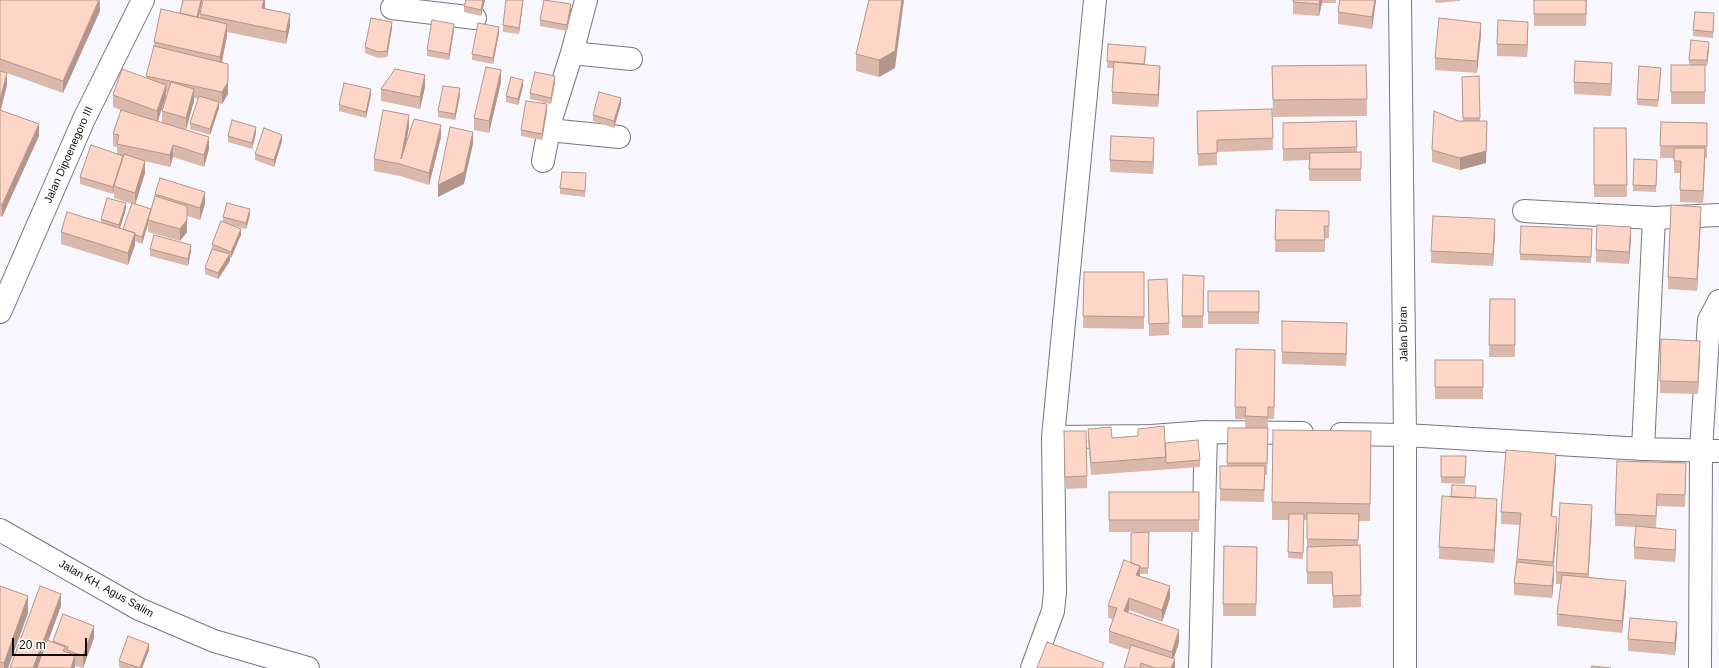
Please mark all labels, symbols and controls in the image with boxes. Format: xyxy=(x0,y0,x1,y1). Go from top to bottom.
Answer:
street label: Jalan Dipoenegoro III xyxy=(42,105,96,205)
street label: Jalan Diran xyxy=(1397,306,1411,362)
street label: Jalan KH. Agus Salim xyxy=(56,557,156,621)
scale bar xyxy=(14,630,89,656)
text: 20 m xyxy=(19,638,46,652)

